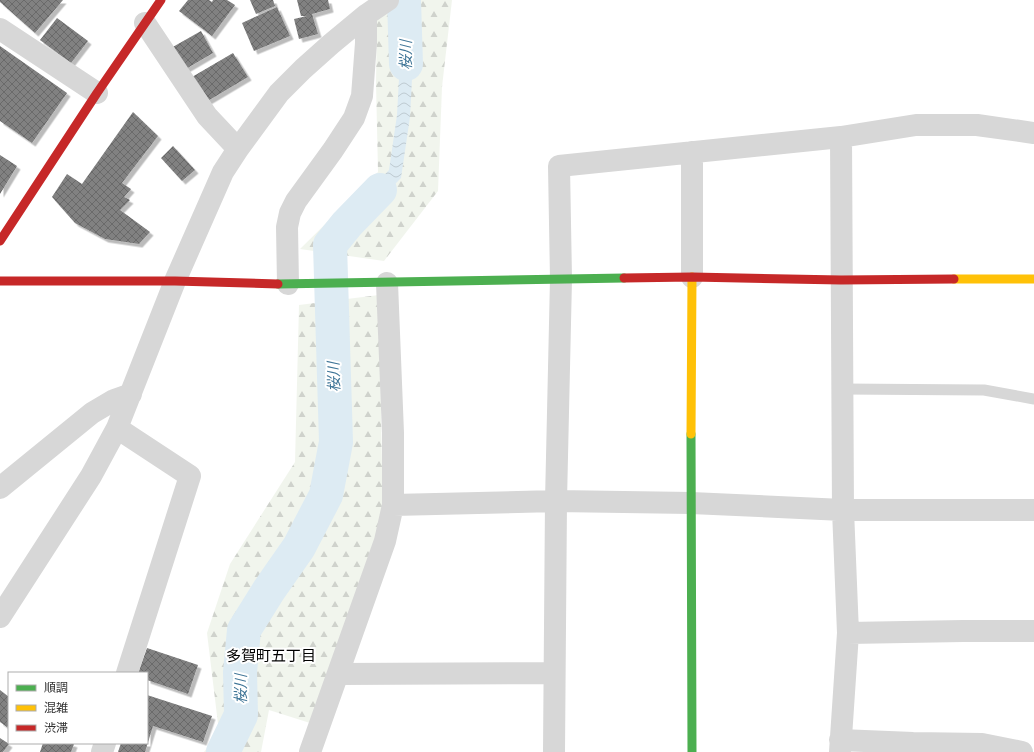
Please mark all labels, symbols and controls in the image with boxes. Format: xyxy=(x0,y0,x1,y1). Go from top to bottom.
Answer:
water label: 桜川 xyxy=(398,38,414,70)
water label: 桜川 xyxy=(325,360,343,392)
district label: 多賀町五丁目 xyxy=(226,648,316,664)
legend xyxy=(8,672,148,744)
water label: 桜川 xyxy=(233,672,249,704)
text: 順調 xyxy=(44,682,68,694)
text: 混雑 xyxy=(44,701,68,714)
text: 渋滞 xyxy=(44,722,68,734)

